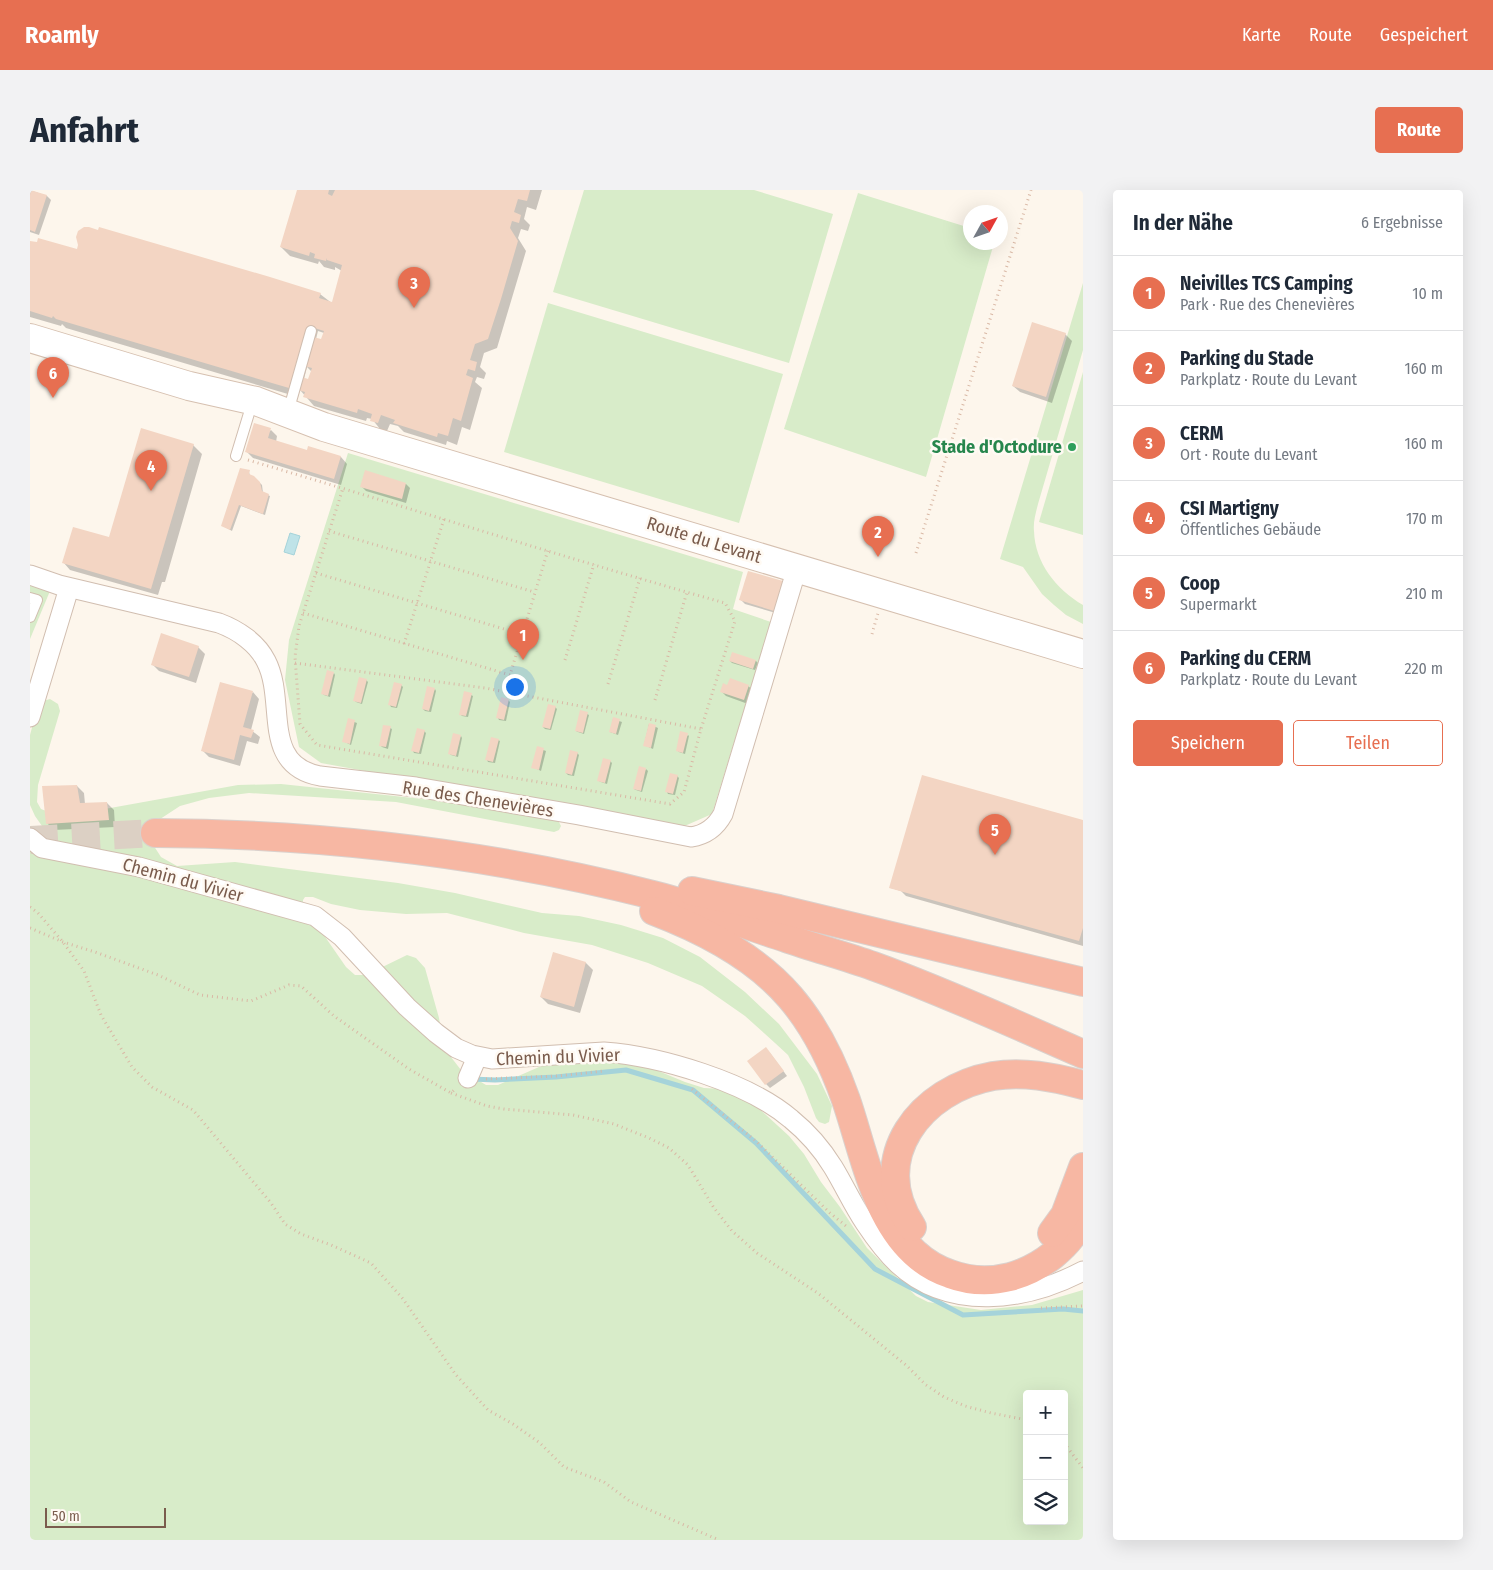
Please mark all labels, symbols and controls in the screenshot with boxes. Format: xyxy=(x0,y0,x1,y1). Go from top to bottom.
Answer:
text: Roamly xyxy=(25,21,99,49)
text: Karte xyxy=(1242,24,1281,46)
text: Route xyxy=(1309,24,1352,46)
text: Gespeichert xyxy=(1380,24,1468,46)
button: Route xyxy=(1375,107,1463,153)
text: Anfahrt xyxy=(30,109,139,151)
north arrow xyxy=(963,205,1008,250)
text: In der Nähe xyxy=(1133,210,1233,236)
text: 6 Ergebnisse xyxy=(1361,213,1443,232)
pin: 3 xyxy=(398,267,430,308)
text: Neivilles TCS Camping xyxy=(1180,272,1353,295)
text: 1 xyxy=(1146,284,1152,303)
text: 10 m xyxy=(1412,284,1443,303)
text: Park · Rue des Chenevières xyxy=(1180,295,1355,314)
text: Parking du Stade xyxy=(1180,347,1314,370)
pin: 6 xyxy=(37,357,69,398)
text: 2 xyxy=(1145,359,1153,378)
text: 160 m xyxy=(1404,359,1443,378)
text: Parkplatz · Route du Levant xyxy=(1180,370,1357,389)
text: CERM xyxy=(1180,422,1223,445)
text: 3 xyxy=(1145,434,1153,453)
text: 160 m xyxy=(1404,434,1443,453)
place label: Stade d'Octodure xyxy=(932,436,1062,458)
marker: Stade d'Octodure xyxy=(1066,441,1078,453)
text: Ort · Route du Levant xyxy=(1180,445,1317,464)
pin: 4 xyxy=(135,450,167,491)
text: CSI Martigny xyxy=(1180,497,1279,520)
text: 4 xyxy=(1145,509,1153,528)
text: 170 m xyxy=(1406,509,1443,528)
street label: Route du Levant xyxy=(644,512,764,568)
pin: 2 xyxy=(862,516,894,557)
text: Öffentliches Gebäude xyxy=(1180,520,1321,539)
text: Coop xyxy=(1180,572,1220,595)
text: 5 xyxy=(1145,584,1153,603)
text: 210 m xyxy=(1406,584,1443,603)
text: Supermarkt xyxy=(1180,595,1257,614)
pin: 1 xyxy=(507,619,539,660)
text: Parking du CERM xyxy=(1180,647,1311,670)
text: 6 xyxy=(1145,659,1153,678)
text: 220 m xyxy=(1404,659,1443,678)
text: Parkplatz · Route du Levant xyxy=(1180,670,1357,689)
your location xyxy=(502,674,528,700)
button: Speichern xyxy=(1133,720,1283,766)
button: Teilen xyxy=(1293,720,1443,766)
street label: Rue des Chenevières xyxy=(401,776,555,822)
pin: 5 xyxy=(979,814,1011,855)
street label: Chemin du Vivier xyxy=(120,853,246,907)
street label: Chemin du Vivier xyxy=(496,1044,621,1070)
map controls xyxy=(1023,1390,1068,1525)
button: + xyxy=(1023,1390,1068,1435)
button: − xyxy=(1023,1435,1068,1480)
button: layers xyxy=(1023,1480,1068,1525)
scale bar xyxy=(45,1505,166,1528)
text: 50 m xyxy=(52,1508,80,1525)

